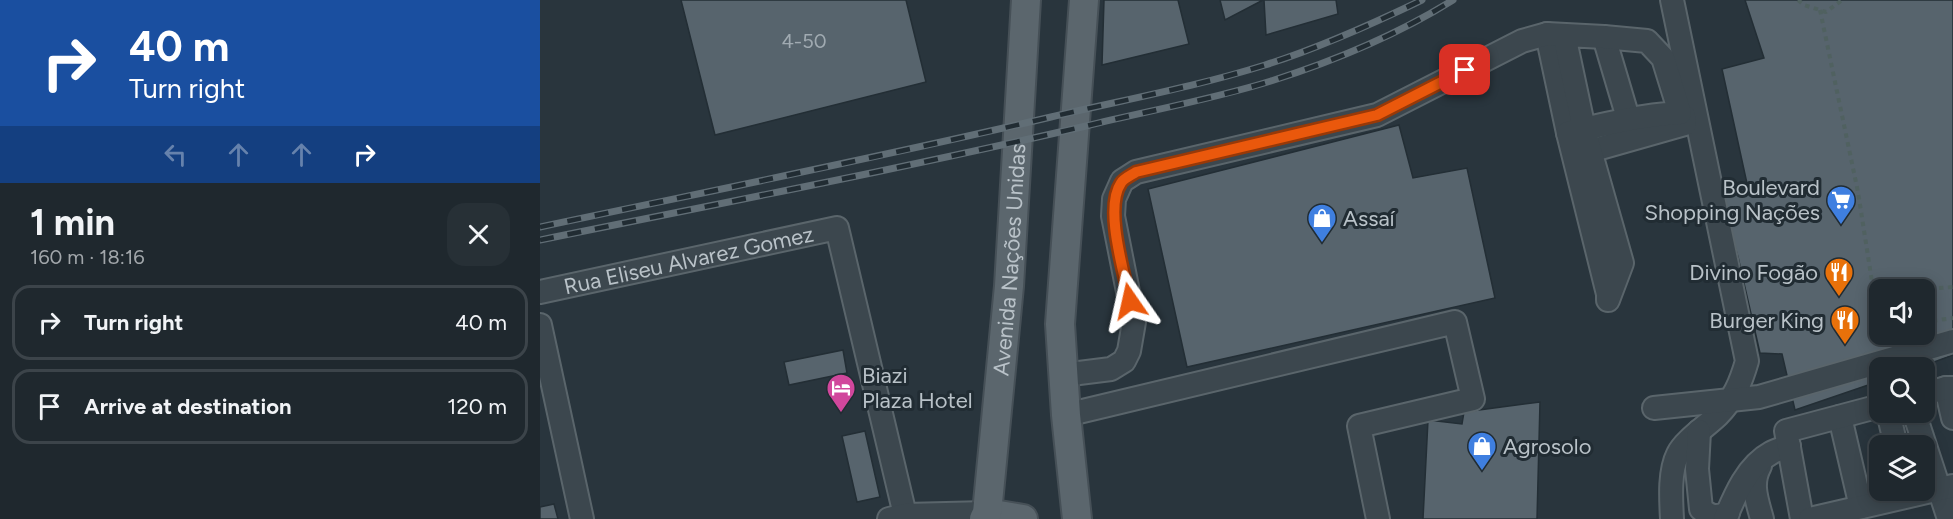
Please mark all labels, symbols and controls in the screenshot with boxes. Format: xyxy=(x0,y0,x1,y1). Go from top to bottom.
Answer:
text: 40 m xyxy=(129,21,229,72)
icon: right xyxy=(30,24,108,102)
house number: 4-50 xyxy=(781,29,827,53)
pin xyxy=(1439,44,1490,95)
icon: arrive xyxy=(1448,53,1481,86)
text: Turn right xyxy=(129,72,245,105)
icon: left xyxy=(159,138,192,171)
icon: ahead xyxy=(222,138,255,171)
icon: ahead xyxy=(285,138,318,171)
icon: right xyxy=(348,138,381,171)
street label: Avenida Nações Unidas xyxy=(987,143,1031,377)
place label: Boulevard Shopping Nações xyxy=(1645,174,1820,226)
supermarket icon: Boulevard Shopping Nações xyxy=(1825,184,1857,226)
text: 1 min xyxy=(30,201,115,244)
shop icon: Assaí xyxy=(1306,202,1338,244)
button: close xyxy=(447,203,510,266)
place label: Assaí xyxy=(1343,205,1396,232)
street label: Rua Eliseu Alvarez Gomez xyxy=(561,220,816,300)
text: 160 m · 18:16 xyxy=(30,245,145,269)
restaurant icon: Divino Fogão xyxy=(1823,256,1855,298)
place label: Divino Fogão xyxy=(1689,259,1818,286)
position arrow xyxy=(1098,269,1162,333)
map controls xyxy=(1869,279,1935,501)
button: sound xyxy=(1869,279,1935,345)
restaurant icon: Burger King xyxy=(1829,304,1861,346)
icon: right xyxy=(33,306,66,339)
place label: Burger King xyxy=(1709,307,1824,334)
text: Turn right xyxy=(84,309,183,336)
text: 40 m xyxy=(455,309,507,336)
button: search xyxy=(1869,357,1935,423)
place label: Biazi Plaza Hotel xyxy=(862,362,973,414)
hotel icon: Biazi Plaza Hotel xyxy=(825,372,857,414)
icon: arrive xyxy=(33,390,66,423)
text: Arrive at destination xyxy=(84,393,292,420)
text: 120 m xyxy=(447,393,507,420)
shop icon: Agrosolo xyxy=(1466,430,1498,472)
place label: Agrosolo xyxy=(1503,433,1591,460)
button: layers xyxy=(1869,435,1935,501)

